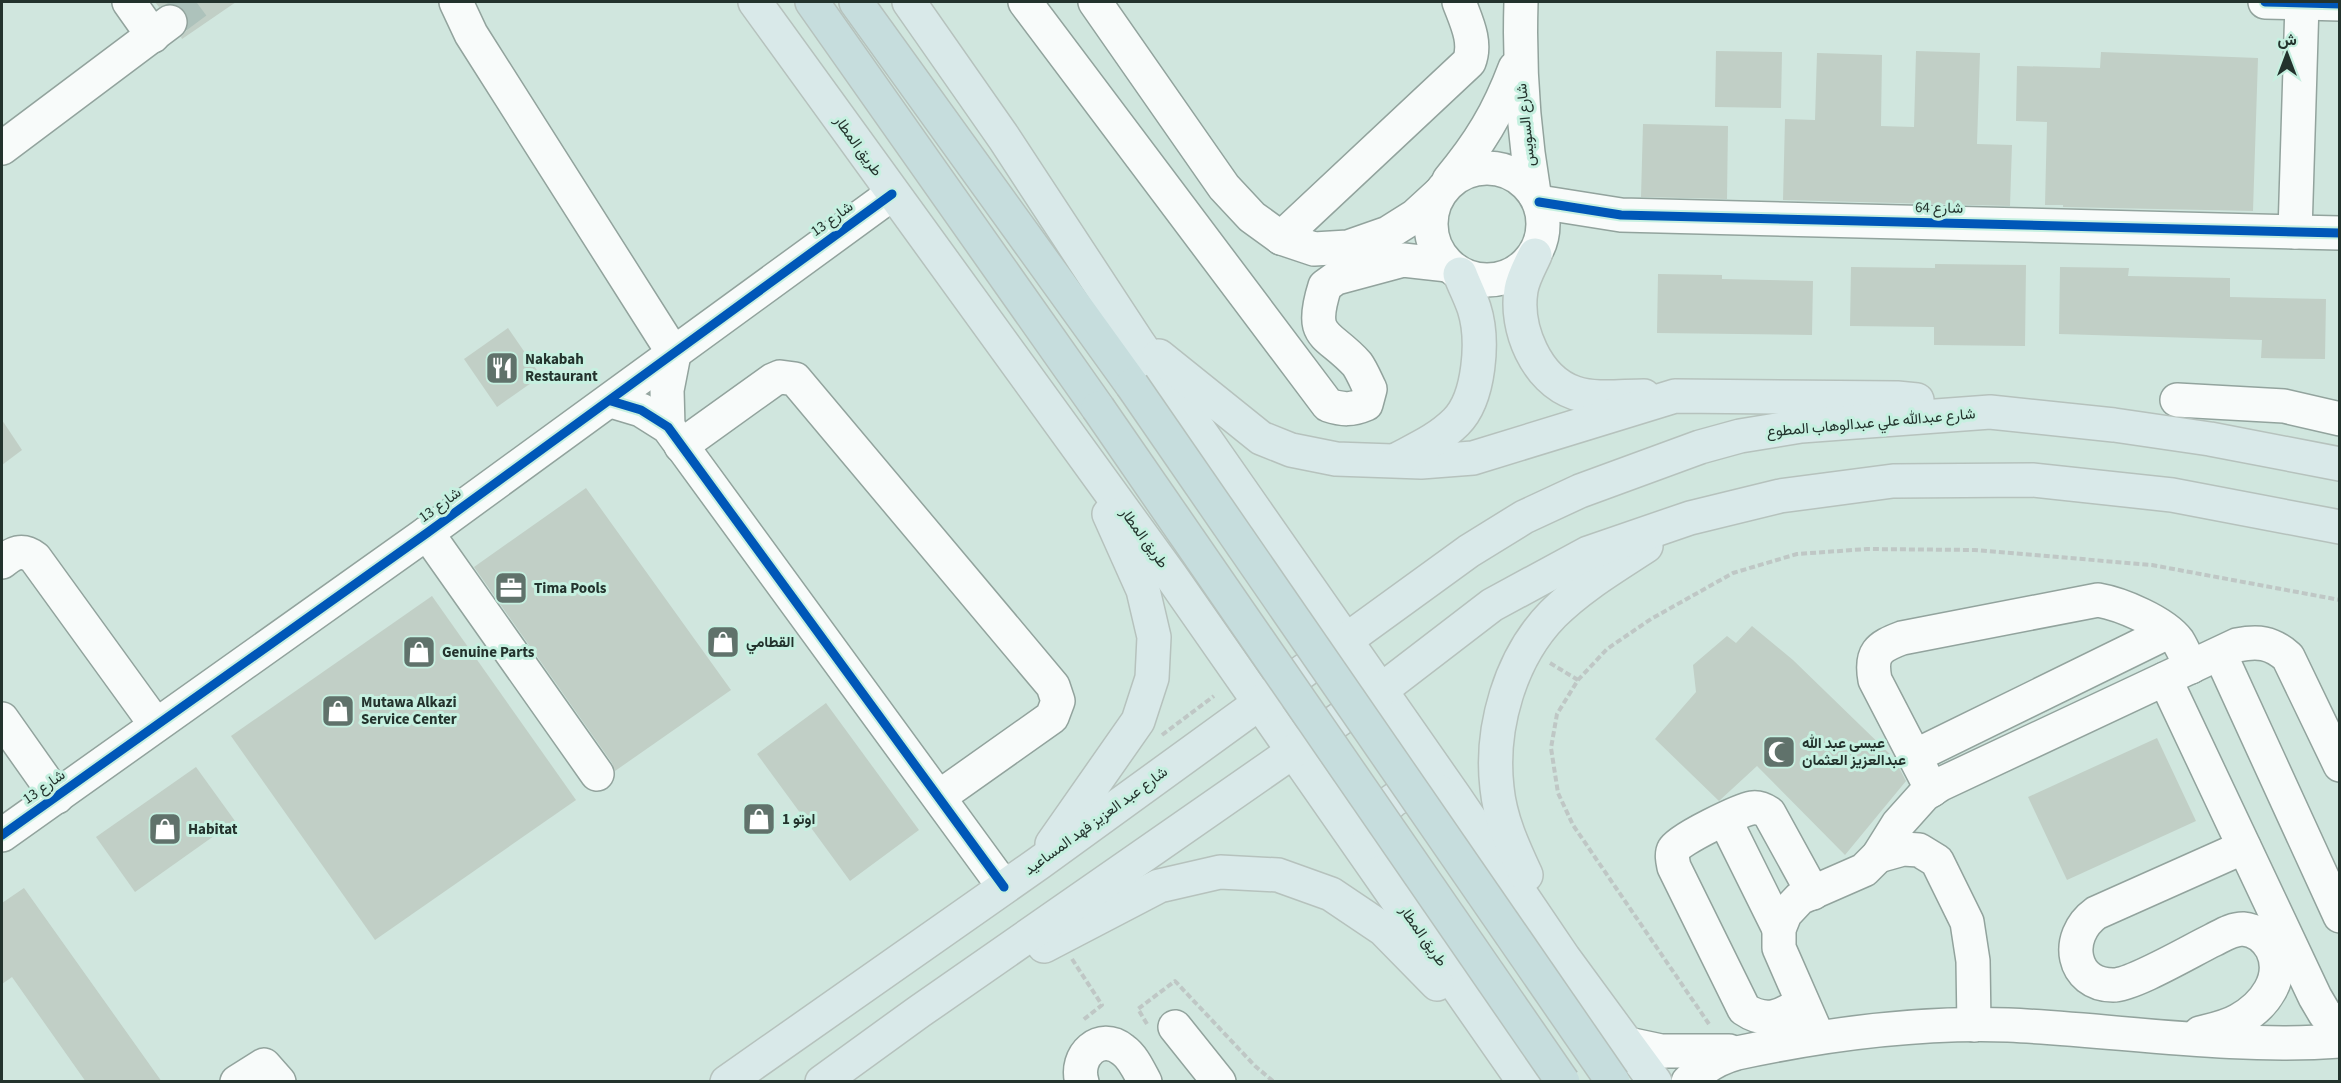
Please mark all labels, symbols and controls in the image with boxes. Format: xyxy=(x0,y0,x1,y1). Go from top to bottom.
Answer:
north arrow xyxy=(2257,24,2317,84)
text: ش xyxy=(2277,29,2297,51)
street label: شارع السويس xyxy=(1511,82,1541,168)
street label: طريق المطار xyxy=(828,111,887,181)
street label: شارع 13 xyxy=(806,196,858,242)
street label: شارع 64 xyxy=(1915,197,1963,219)
place label: Nakabah Restaurant xyxy=(525,349,598,387)
restaurant icon: Nakabah Restaurant xyxy=(484,350,520,386)
street label: شارع عبدالله علي عبدالوهاب المطوع xyxy=(1766,403,1977,445)
street label: شارع 13 xyxy=(414,482,466,528)
street label: طريق المطار xyxy=(1114,503,1173,573)
office icon: Tima Pools xyxy=(493,570,529,606)
place label: Tima Pools xyxy=(534,578,607,599)
shop icon: القطامي xyxy=(705,624,741,660)
place label: القطامي xyxy=(746,632,794,655)
shop icon: Genuine Parts xyxy=(401,634,437,670)
place label: Genuine Parts xyxy=(442,642,535,663)
place label: Mutawa Alkazi Service Center xyxy=(361,692,457,730)
shop icon: Mutawa Alkazi Service Center xyxy=(320,693,356,729)
place label: عيسى عبد الله عبدالعزيز العثمان xyxy=(1802,733,1906,771)
mosque icon: عيسى عبد الله عبدالعزيز العثمان xyxy=(1761,734,1797,770)
street label: شارع عبد العزيز فهد المساعيد xyxy=(1020,762,1172,880)
street label: شارع 13 xyxy=(18,765,70,809)
shop icon: اوتو 1 xyxy=(741,801,777,837)
place label: اوتو 1 xyxy=(782,809,815,830)
shop icon: Habitat xyxy=(147,811,183,847)
place label: Habitat xyxy=(188,819,238,840)
street label: طريق المطار xyxy=(1394,900,1452,971)

